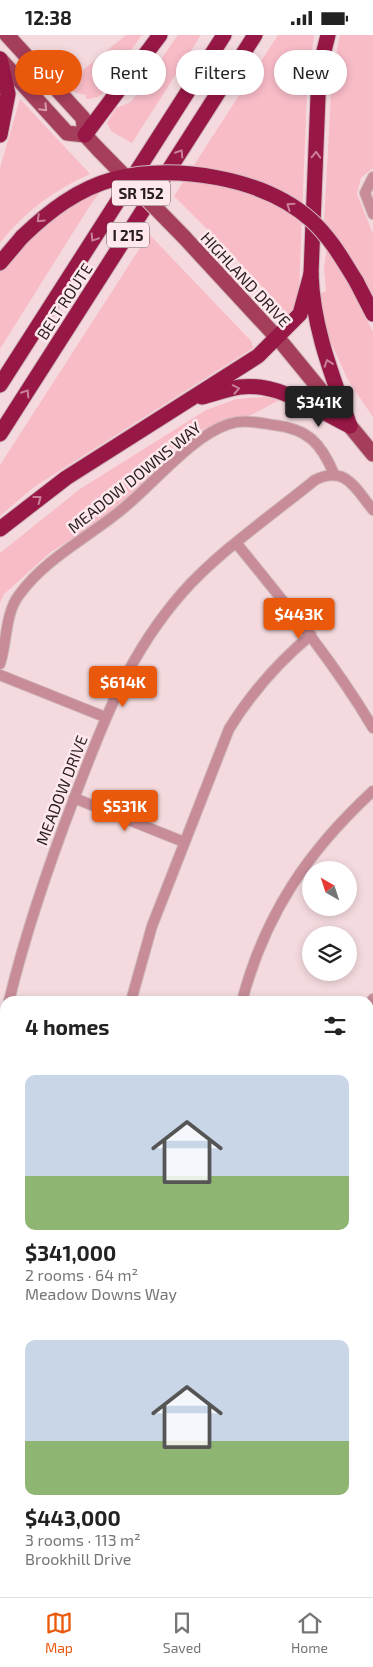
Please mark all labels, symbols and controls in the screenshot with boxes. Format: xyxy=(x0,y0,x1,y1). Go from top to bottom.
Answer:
text: 12:38 xyxy=(25,6,72,29)
chip: Buy xyxy=(15,50,82,95)
chip: Rent xyxy=(92,50,166,95)
chip: Filters xyxy=(176,50,264,95)
chip: New xyxy=(274,50,347,95)
one-way arrow xyxy=(38,103,47,112)
one-way arrow xyxy=(174,150,183,159)
one-way arrow xyxy=(310,151,321,159)
road number: SR 152 xyxy=(112,181,170,205)
one-way arrow xyxy=(286,203,296,212)
one-way arrow xyxy=(37,213,46,222)
road number: I 215 xyxy=(107,223,149,247)
street label: HIGHLAND DRIVE xyxy=(197,228,295,330)
one-way arrow xyxy=(91,233,100,242)
street label: BELT ROUTE xyxy=(32,259,96,343)
one-way arrow xyxy=(324,360,334,368)
one-way arrow xyxy=(231,384,240,395)
pin: $341K xyxy=(284,385,354,428)
one-way arrow xyxy=(20,390,30,399)
text: $341K xyxy=(296,392,342,411)
street label: MEADOW DOWNS WAY xyxy=(64,417,204,537)
one-way arrow xyxy=(32,496,42,505)
pin: $443K xyxy=(264,597,334,640)
text: $443K xyxy=(275,604,323,623)
pin: $614K xyxy=(88,665,158,708)
text: $614K xyxy=(100,672,146,691)
street label: MEADOW DRIVE xyxy=(31,732,91,848)
pin: $531K xyxy=(90,789,160,832)
text: $531K xyxy=(103,796,147,815)
north arrow xyxy=(302,861,358,916)
map controls xyxy=(302,861,357,981)
button: layers xyxy=(302,926,357,981)
icon: filters xyxy=(321,1012,349,1040)
text: 4 homes xyxy=(25,1014,109,1039)
icon: home xyxy=(142,1107,232,1197)
text: $341,000 xyxy=(25,1240,116,1265)
text: 2 rooms · 64 m² xyxy=(25,1265,138,1284)
text: Meadow Downs Way xyxy=(25,1284,177,1303)
icon: home xyxy=(142,1372,232,1462)
text: $443,000 xyxy=(25,1505,121,1530)
text: 3 rooms · 113 m² xyxy=(25,1530,141,1549)
text: Brookhill Drive xyxy=(25,1549,131,1568)
tab: Map xyxy=(45,1609,73,1656)
tab: Saved xyxy=(163,1609,201,1656)
tab: Home xyxy=(291,1609,328,1656)

